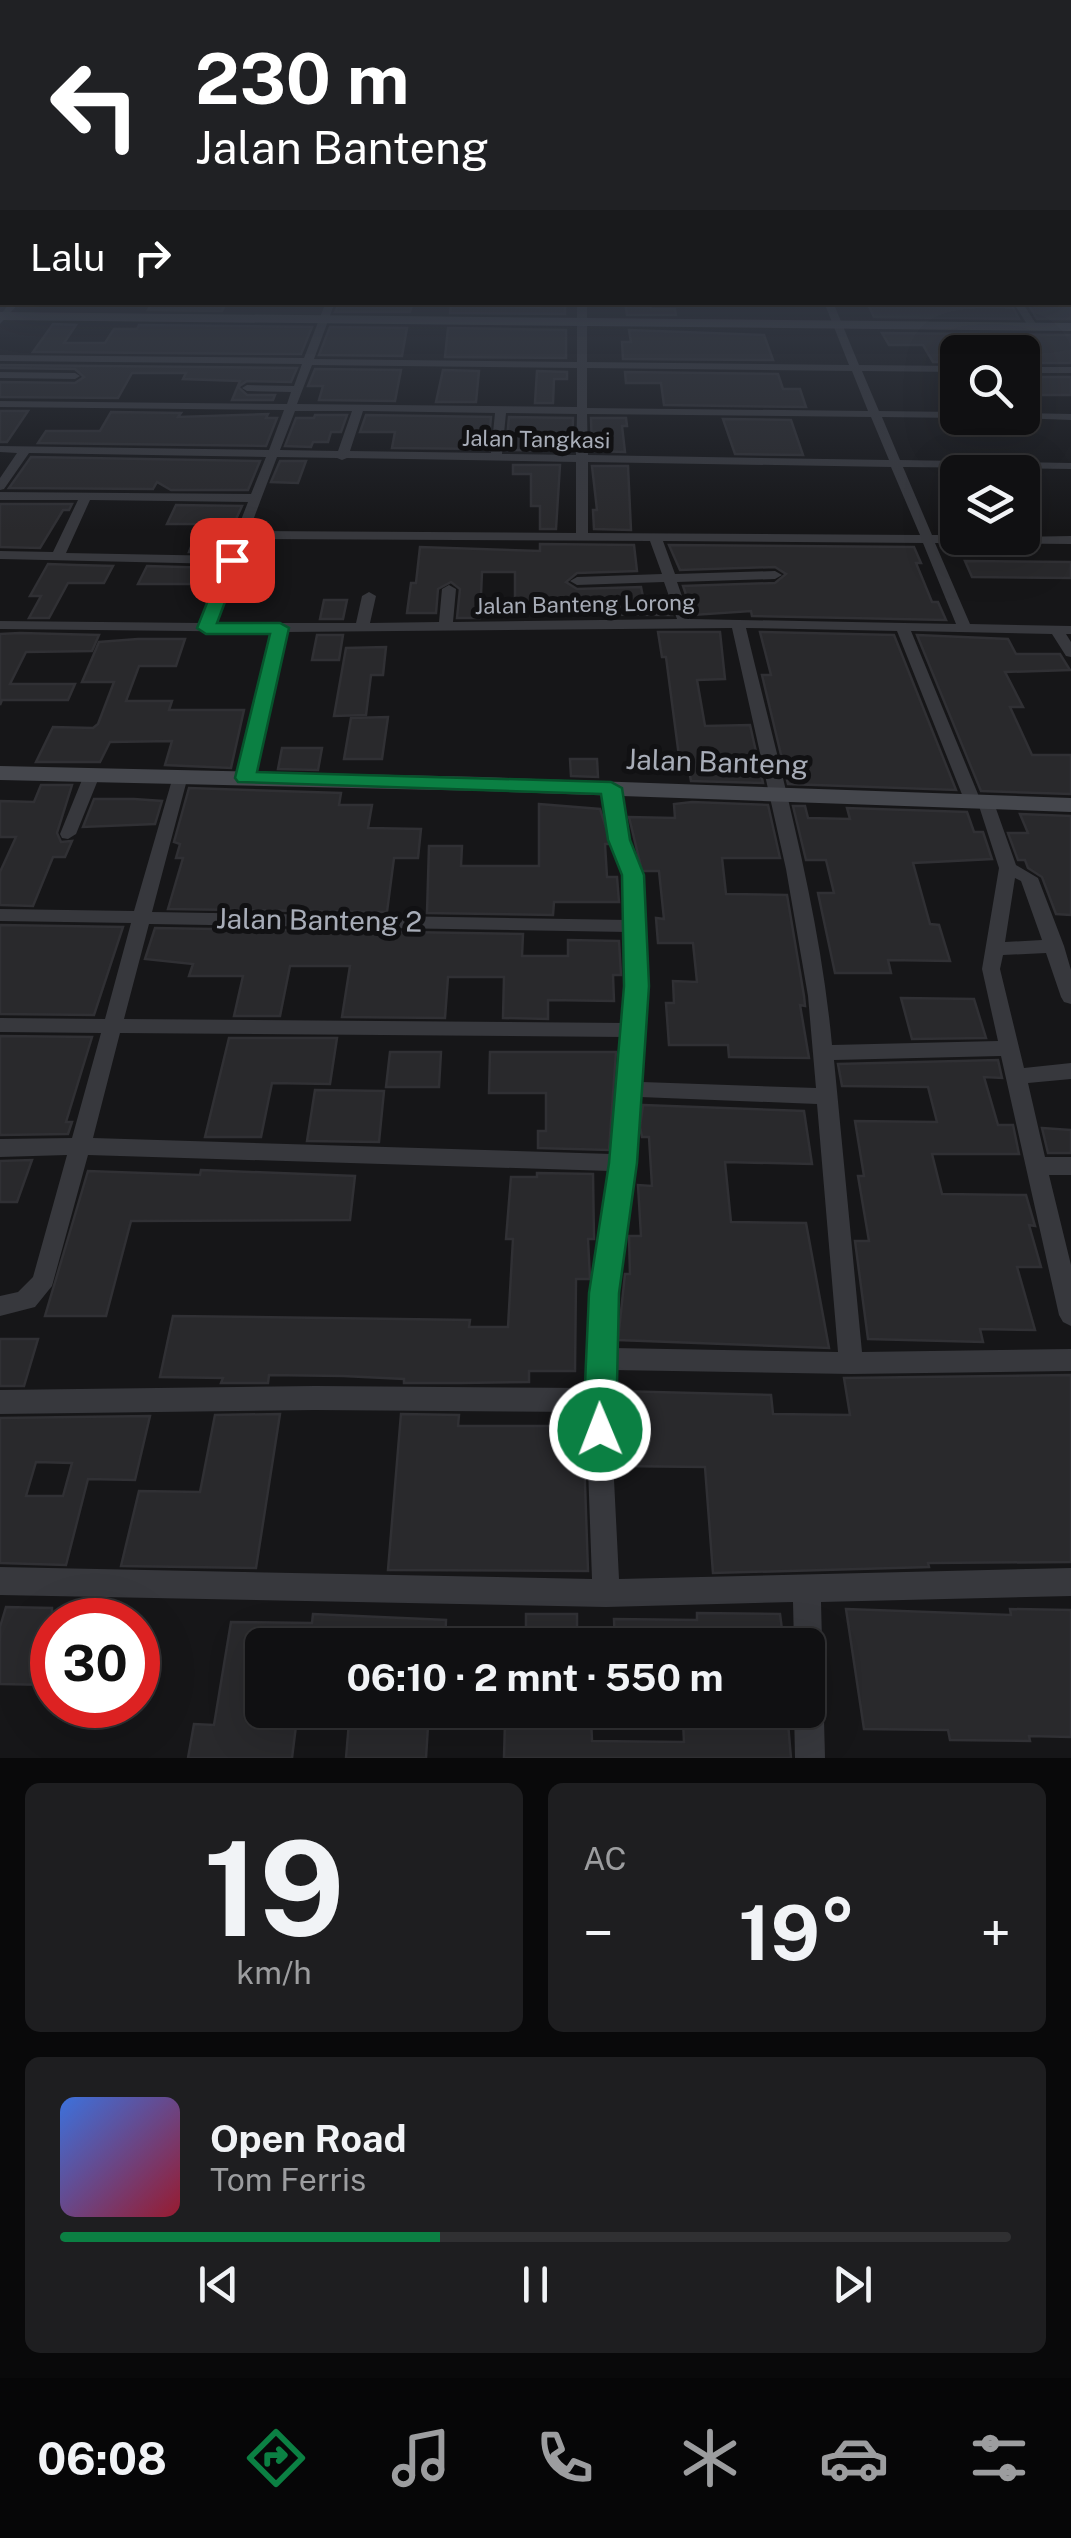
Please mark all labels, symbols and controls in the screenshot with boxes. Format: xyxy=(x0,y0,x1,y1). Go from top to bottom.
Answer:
text: 230 m xyxy=(195,37,409,120)
icon: left xyxy=(30,40,160,170)
text: Jalan Banteng xyxy=(195,121,489,174)
icon: right xyxy=(125,230,180,285)
text: Lalu xyxy=(30,235,105,280)
map controls xyxy=(940,335,1040,555)
button: search xyxy=(940,335,1040,435)
street label: Jalan Tangkasi xyxy=(462,425,610,453)
button: layers xyxy=(940,455,1040,555)
pin xyxy=(190,518,275,603)
icon: arrive xyxy=(205,533,260,588)
street label: Jalan Banteng Lorong xyxy=(474,589,696,619)
street label: Jalan Banteng xyxy=(625,742,809,781)
street label: Jalan Banteng 2 xyxy=(216,901,422,938)
position arrow xyxy=(548,1378,652,1482)
speed limit sign: 30 xyxy=(30,1598,160,1728)
text: 06:10 · 2 mnt · 550 m xyxy=(347,1655,723,1700)
text: 19 xyxy=(203,1813,345,1965)
text: AC xyxy=(583,1840,627,1877)
text: 19° xyxy=(738,1889,856,1977)
text: − xyxy=(583,1901,614,1965)
text: + xyxy=(980,1901,1011,1965)
text: km/h xyxy=(236,1954,312,1991)
text: Open Road xyxy=(210,2116,407,2161)
text: Tom Ferris xyxy=(210,2161,366,2198)
icon: previous xyxy=(191,2257,246,2312)
icon: pause xyxy=(508,2257,563,2312)
icon: next xyxy=(825,2257,880,2312)
icon: directions xyxy=(241,2423,311,2493)
icon: music xyxy=(386,2423,456,2493)
icon: phone xyxy=(530,2423,600,2493)
icon: climate xyxy=(675,2423,745,2493)
icon: car xyxy=(819,2423,889,2493)
icon: filters xyxy=(964,2423,1034,2493)
text: 06:08 xyxy=(37,2432,167,2485)

